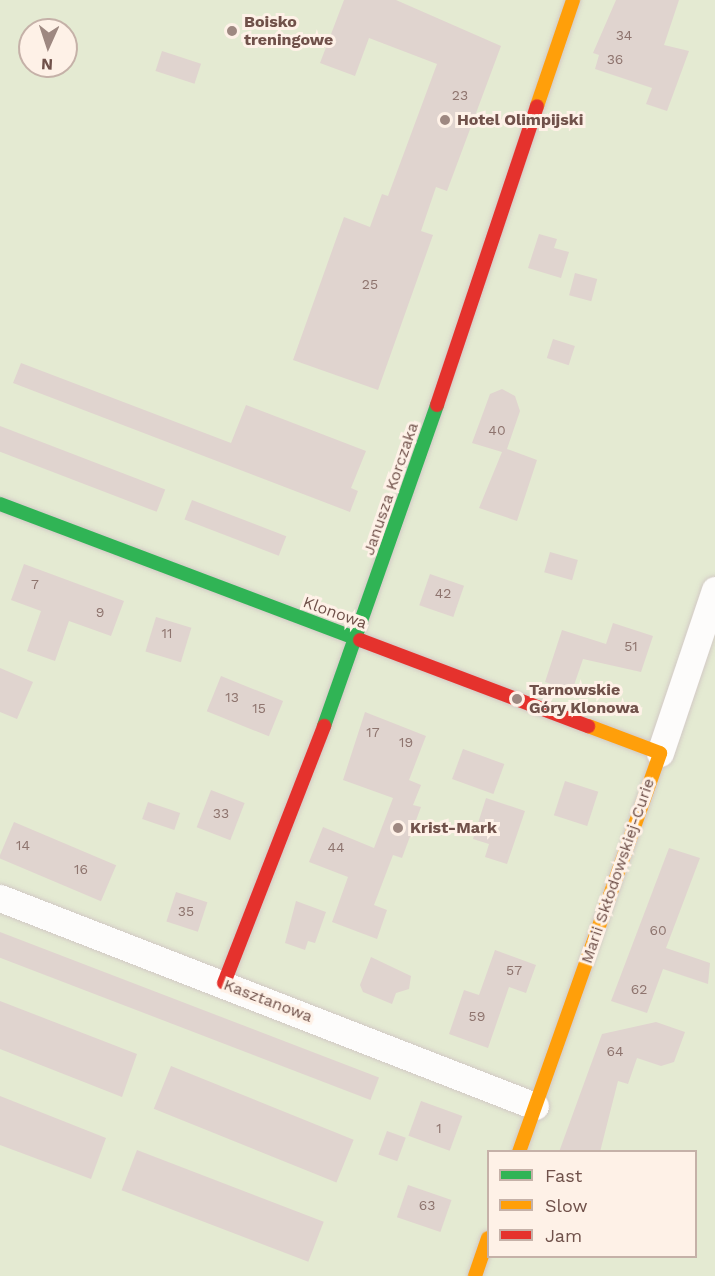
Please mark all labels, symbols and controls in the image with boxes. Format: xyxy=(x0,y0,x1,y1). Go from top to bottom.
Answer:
place label: Boisko treningowe xyxy=(244,12,333,50)
north arrow xyxy=(18,18,78,78)
marker: Boisko treningowe xyxy=(225,24,239,38)
house number: 34 xyxy=(616,27,632,43)
house number: 36 xyxy=(607,51,623,67)
text: N xyxy=(41,55,54,74)
house number: 23 xyxy=(452,87,468,103)
place label: Hotel Olimpijski xyxy=(457,110,584,130)
marker: Hotel Olimpijski xyxy=(438,113,452,127)
house number: 25 xyxy=(362,276,378,292)
street label: Janusza Korczaka xyxy=(359,420,423,558)
house number: 40 xyxy=(488,422,506,438)
house number: 7 xyxy=(31,576,39,592)
house number: 42 xyxy=(435,585,451,601)
street label: Klonowa xyxy=(300,593,370,633)
house number: 9 xyxy=(96,604,104,620)
house number: 11 xyxy=(162,625,172,641)
house number: 51 xyxy=(624,638,638,654)
place label: Tarnowskie Góry Klonowa xyxy=(529,680,639,718)
house number: 13 xyxy=(225,689,239,705)
marker: Tarnowskie Góry Klonowa xyxy=(510,692,524,706)
house number: 15 xyxy=(252,700,266,716)
house number: 17 xyxy=(366,724,380,740)
house number: 19 xyxy=(399,734,413,750)
street label: Marii Skłodowskiej-Curie xyxy=(577,776,659,966)
house number: 33 xyxy=(213,805,229,821)
place label: Krist-Mark xyxy=(410,818,497,838)
marker: Krist-Mark xyxy=(391,821,405,835)
house number: 14 xyxy=(16,837,30,853)
house number: 44 xyxy=(327,839,345,855)
house number: 16 xyxy=(74,861,88,877)
house number: 35 xyxy=(178,903,194,919)
house number: 60 xyxy=(649,922,667,938)
house number: 57 xyxy=(506,962,522,978)
street label: Kasztanowa xyxy=(221,975,315,1027)
house number: 62 xyxy=(631,981,647,997)
house number: 59 xyxy=(469,1008,485,1024)
house number: 64 xyxy=(606,1043,624,1059)
house number: 1 xyxy=(436,1120,442,1136)
legend xyxy=(487,1150,697,1258)
text: Fast xyxy=(545,1165,582,1186)
text: Slow xyxy=(545,1195,588,1216)
house number: 63 xyxy=(419,1197,435,1213)
text: Jam xyxy=(545,1225,582,1246)

